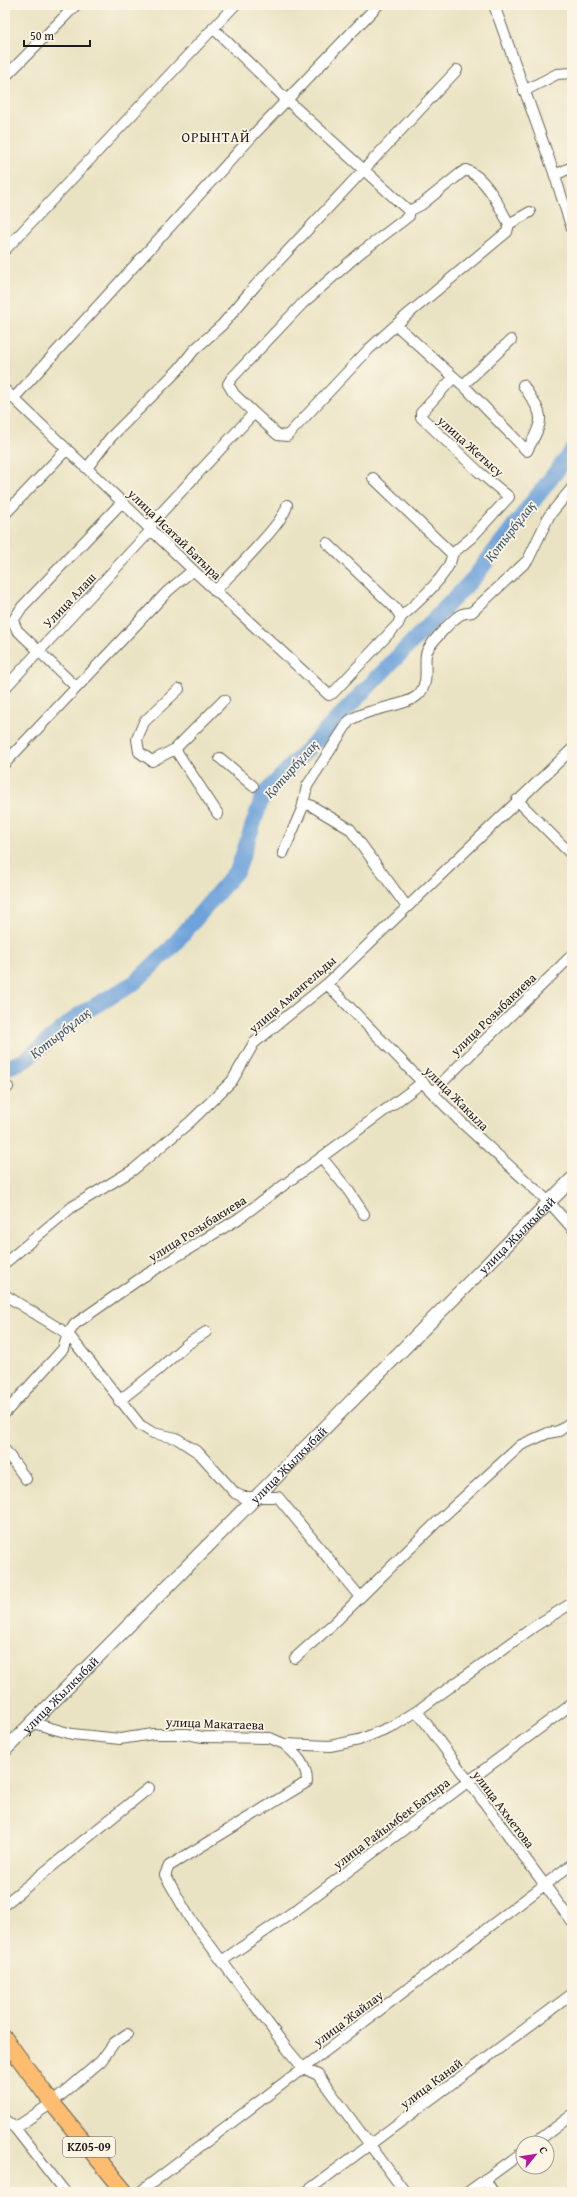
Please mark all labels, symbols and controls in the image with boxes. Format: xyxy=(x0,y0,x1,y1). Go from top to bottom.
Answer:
scale bar xyxy=(24,22,90,48)
text: 50 m xyxy=(30,27,54,44)
district label: ОРЫНТАЙ xyxy=(182,127,250,147)
street label: улица Жетысу xyxy=(433,411,508,482)
street label: улица Исатай Батыра xyxy=(123,484,226,585)
water label: Қотырбұлақ xyxy=(480,496,540,566)
street label: Улица Алаш xyxy=(38,568,100,633)
water label: Қотырбұлақ xyxy=(259,735,323,803)
street label: улица Амангельды xyxy=(244,951,340,1038)
street label: улица Розыбакиева xyxy=(446,968,541,1061)
water label: Қотырбұлақ xyxy=(25,1003,95,1063)
street label: улица Жакыла xyxy=(419,1061,494,1136)
street label: улица Розыбакиева xyxy=(144,1190,251,1267)
street label: улица Жылкыбай xyxy=(473,1192,560,1279)
street label: улица Жылкыбай xyxy=(245,1422,332,1509)
street label: улица Жылкыбай xyxy=(17,1652,103,1739)
street label: улица Макатаева xyxy=(164,1712,265,1735)
street label: улица Ахметова xyxy=(467,1766,540,1853)
street label: улица Райымбек Батыра xyxy=(328,1773,454,1874)
street label: улица Жайлау xyxy=(308,1985,388,2052)
street label: улица Канай xyxy=(395,2054,467,2114)
north arrow xyxy=(515,2135,555,2175)
road number: KZ05-09 xyxy=(63,2137,115,2157)
text: С xyxy=(535,2143,552,2157)

